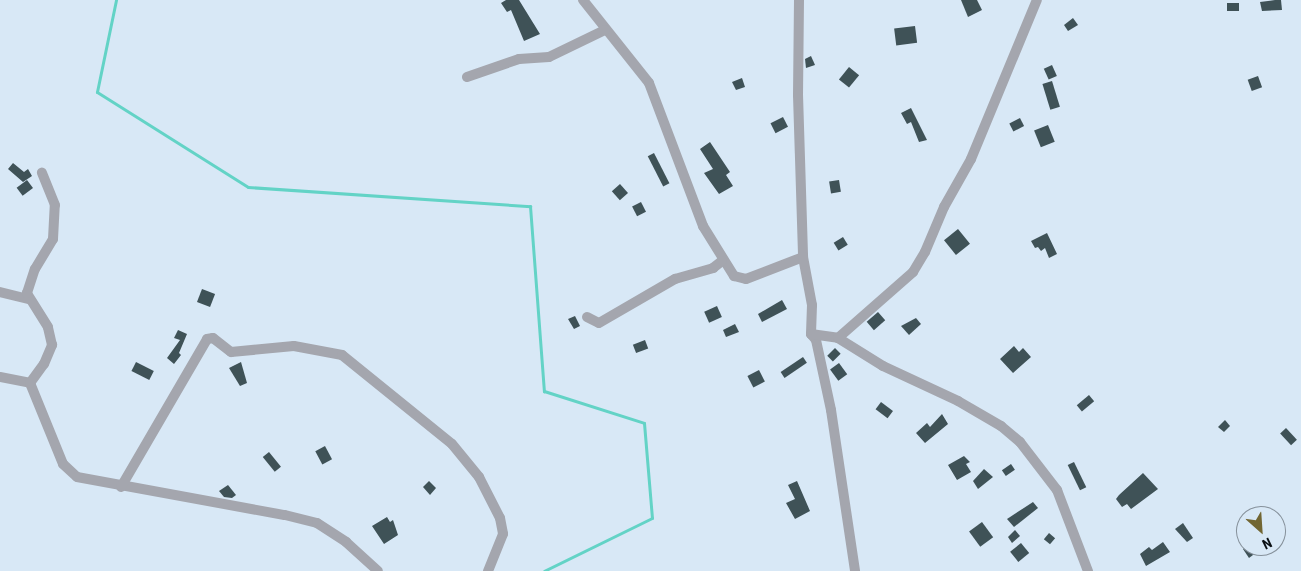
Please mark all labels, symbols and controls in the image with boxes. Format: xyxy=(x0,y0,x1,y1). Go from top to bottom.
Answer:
north arrow xyxy=(1236,506,1286,556)
text: N xyxy=(1260,535,1275,553)

